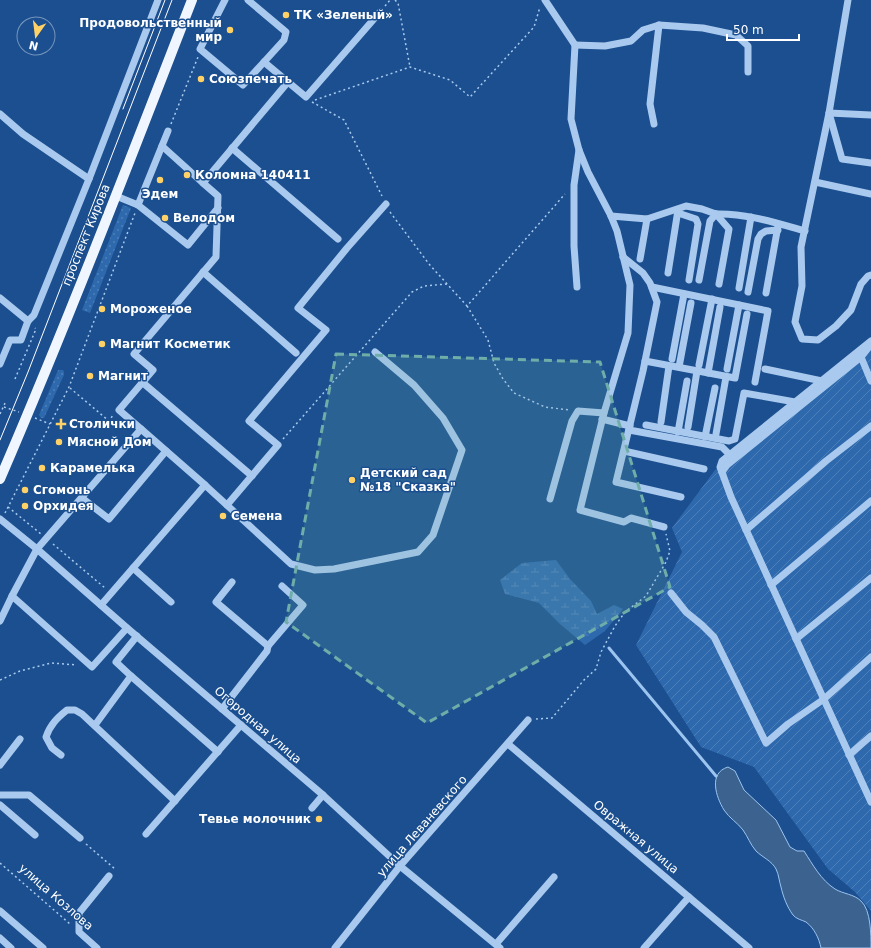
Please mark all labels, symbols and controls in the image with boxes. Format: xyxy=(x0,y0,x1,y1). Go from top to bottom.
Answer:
place label: ТК «Зеленый» xyxy=(294,8,393,22)
marker: ТК «Зеленый» xyxy=(281,10,291,20)
north arrow xyxy=(16,16,56,56)
place label: Продовольственный мир xyxy=(79,16,222,44)
scale bar xyxy=(727,16,799,42)
text: 50 m xyxy=(733,23,764,37)
marker: Продовольственный мир xyxy=(225,25,235,35)
text: N xyxy=(28,38,40,53)
place label: Союзпечать xyxy=(209,72,292,86)
marker: Союзпечать xyxy=(196,74,206,84)
place label: Коломна 140411 xyxy=(195,168,311,182)
marker: Коломна 140411 xyxy=(182,170,192,180)
marker: Эдем xyxy=(155,175,165,185)
street label: проспект Кирова xyxy=(59,182,113,288)
place label: Эдем xyxy=(142,187,178,201)
place label: Велодом xyxy=(173,211,235,225)
marker: Велодом xyxy=(160,213,170,223)
place label: Мороженое xyxy=(110,302,192,316)
marker: Мороженое xyxy=(97,304,107,314)
place label: Магнит Косметик xyxy=(110,337,231,351)
marker: Магнит Косметик xyxy=(97,339,107,349)
place label: Магнит xyxy=(98,369,148,383)
marker: Магнит xyxy=(85,371,95,381)
place label: Столички xyxy=(69,417,135,431)
marker: Столички xyxy=(56,419,66,429)
place label: Мясной Дом xyxy=(67,435,152,449)
marker: Мясной Дом xyxy=(54,437,64,447)
place label: Карамелька xyxy=(50,461,135,475)
marker: Карамелька xyxy=(37,463,47,473)
place label: Детский сад №18 "Сказка" xyxy=(360,466,456,494)
marker: Детский сад №18 "Сказка" xyxy=(347,475,357,485)
place label: Сгомонь xyxy=(33,483,91,497)
marker: Сгомонь xyxy=(20,485,30,495)
place label: Орхидея xyxy=(33,499,93,513)
marker: Орхидея xyxy=(20,501,30,511)
place label: Семена xyxy=(231,509,282,523)
marker: Семена xyxy=(218,511,228,521)
street label: Огородная улица xyxy=(212,683,304,767)
street label: улица Леваневского xyxy=(374,772,470,880)
street label: Овражная улица xyxy=(591,797,681,877)
place label: Тевье молочник xyxy=(199,812,311,826)
marker: Тевье молочник xyxy=(314,814,324,824)
street label: улица Козлова xyxy=(16,861,96,933)

